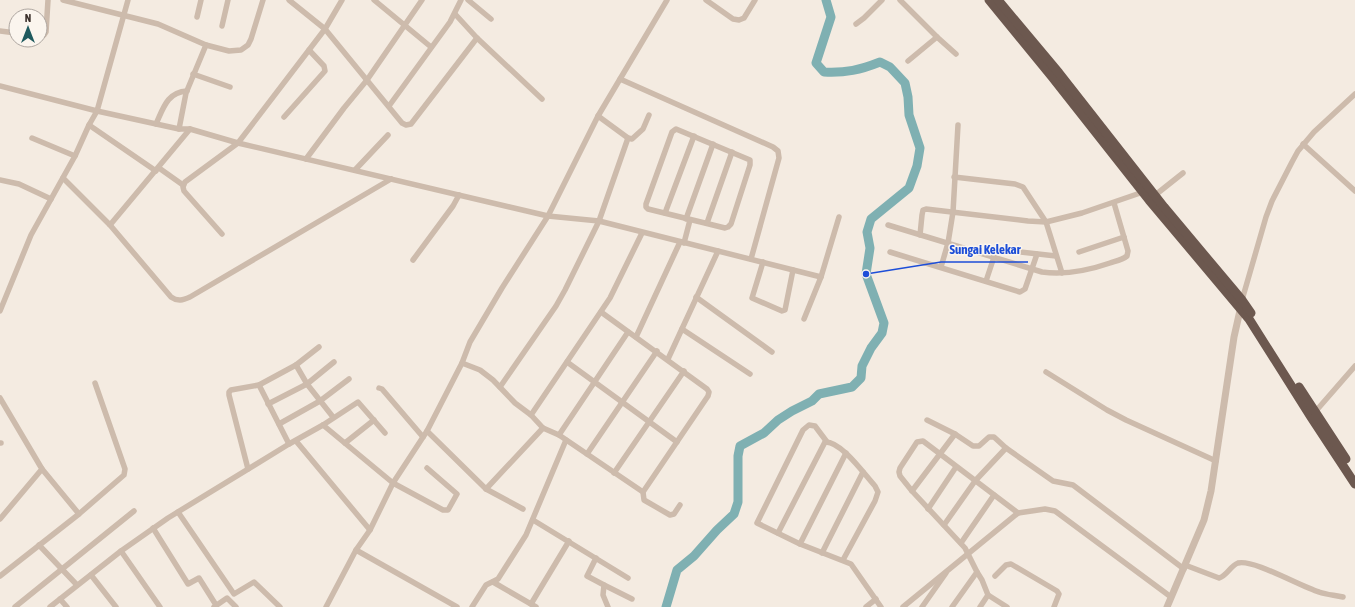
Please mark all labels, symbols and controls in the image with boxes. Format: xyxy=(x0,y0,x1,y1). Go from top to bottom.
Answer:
north arrow xyxy=(8,8,48,48)
text: N xyxy=(25,12,31,24)
callout: Sungai Kelekar xyxy=(941,237,1028,262)
text: Sungai Kelekar xyxy=(949,242,1022,257)

